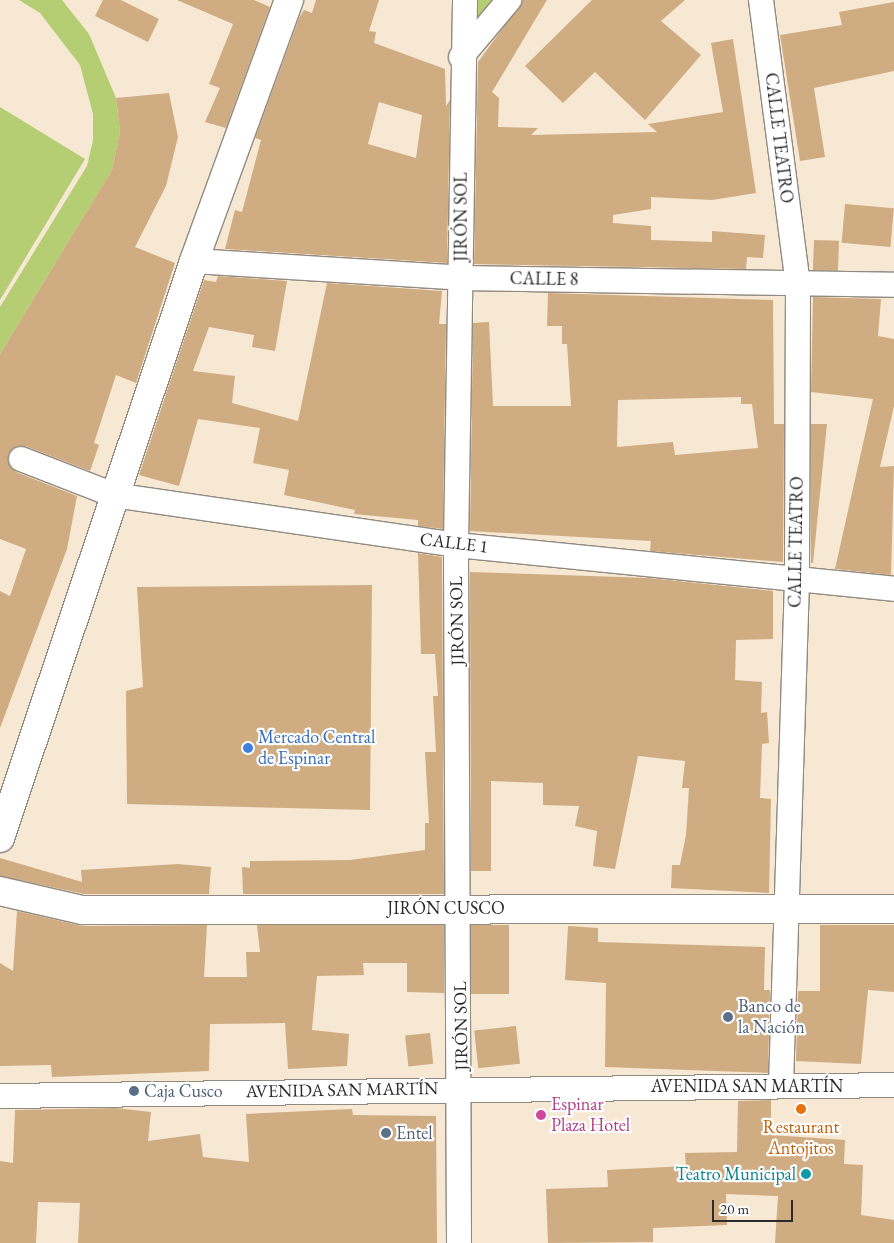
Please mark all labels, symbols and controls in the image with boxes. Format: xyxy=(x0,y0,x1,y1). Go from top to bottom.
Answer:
street label: CALLE TEATRO xyxy=(760,71,798,205)
street label: JIRÓN SOL xyxy=(450,172,472,262)
street label: CALLE 8 xyxy=(509,268,579,290)
street label: CALLE TEATRO xyxy=(784,476,808,608)
street label: CALLE 1 xyxy=(419,528,489,558)
street label: JIRÓN SOL xyxy=(445,576,469,666)
place label: Mercado Central de Espinar xyxy=(258,727,375,770)
marker: Mercado Central de Espinar xyxy=(242,742,254,754)
street label: JIRÓN CUSCO xyxy=(387,897,505,919)
street label: JIRÓN SOL xyxy=(449,981,473,1071)
place label: Banco de la Nación xyxy=(738,996,805,1038)
marker: Banco de la Nación xyxy=(722,1011,734,1023)
street label: AVENIDA SAN MARTÍN xyxy=(651,1075,843,1097)
street label: AVENIDA SAN MARTÍN xyxy=(246,1078,438,1102)
place label: Caja Cusco xyxy=(144,1080,223,1102)
marker: Caja Cusco xyxy=(128,1085,140,1097)
place label: Espinar Plaza Hotel xyxy=(551,1094,630,1136)
marker: Restaurant Antojitos xyxy=(795,1103,807,1115)
marker: Espinar Plaza Hotel xyxy=(535,1109,547,1121)
place label: Restaurant Antojitos xyxy=(763,1117,839,1160)
place label: Entel xyxy=(396,1122,433,1144)
marker: Entel xyxy=(380,1127,392,1139)
place label: Teatro Municipal xyxy=(676,1163,796,1185)
marker: Teatro Municipal xyxy=(800,1168,812,1180)
scale bar xyxy=(714,1190,795,1222)
text: 20 m xyxy=(720,1199,749,1218)

